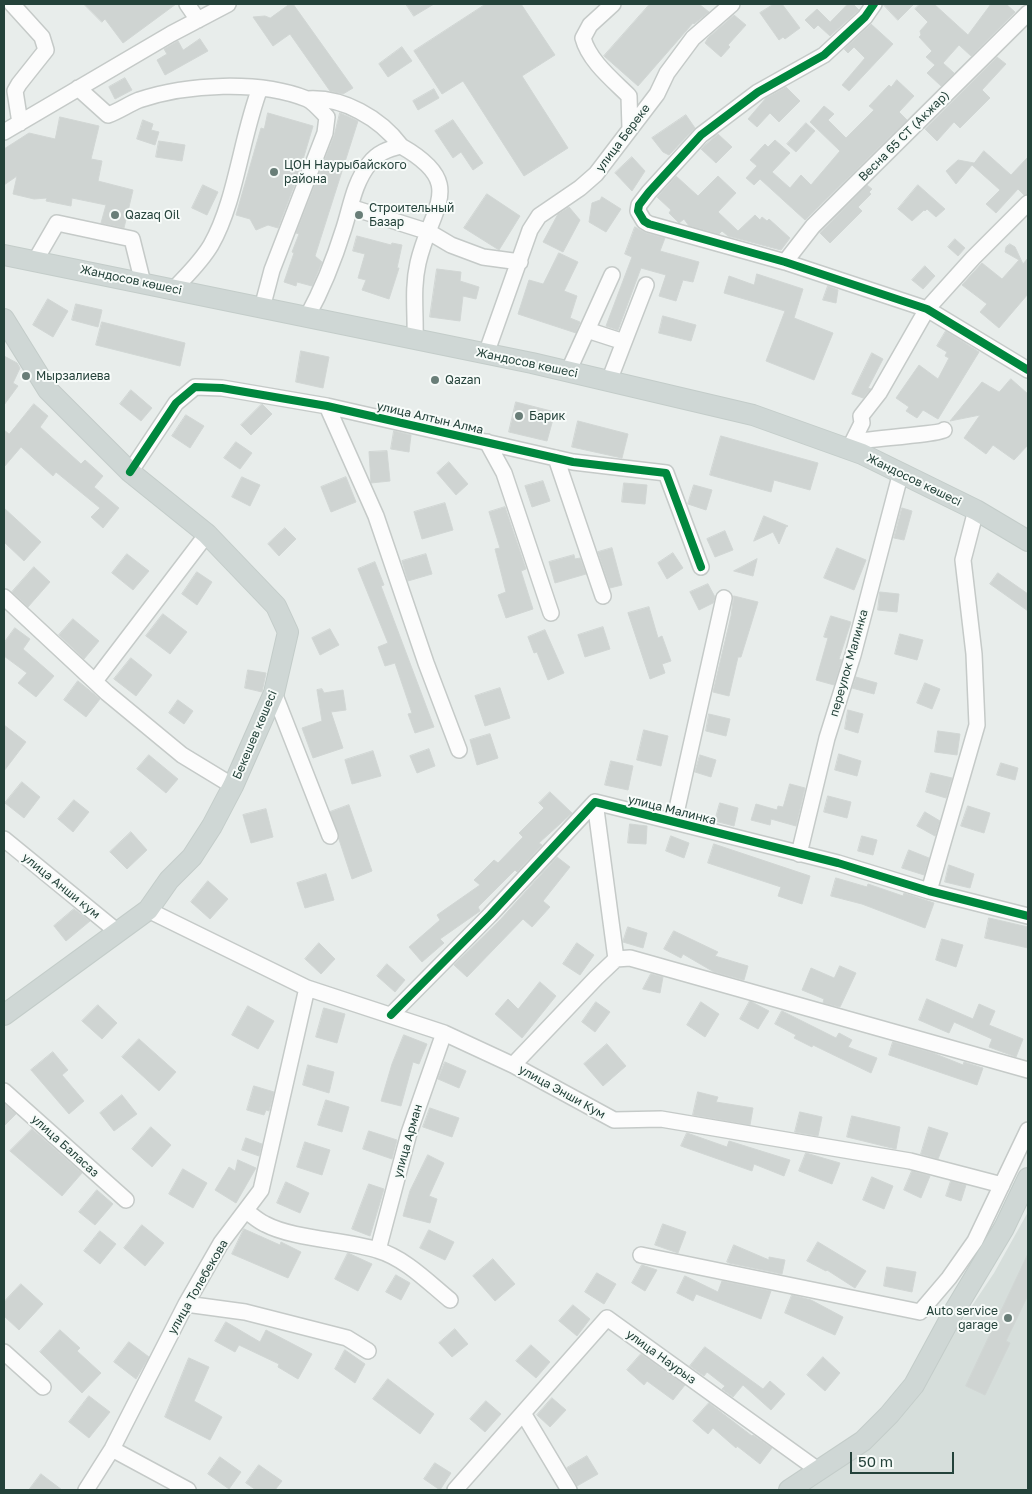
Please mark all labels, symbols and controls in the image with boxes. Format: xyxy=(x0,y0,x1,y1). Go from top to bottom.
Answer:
street label: Весна 65 СТ (Акжар) xyxy=(856,88,952,184)
street label: улица Береке xyxy=(593,101,653,175)
place label: ЦОН Наурыбайского района xyxy=(284,158,407,186)
marker: ЦОН Наурыбайского района xyxy=(268,166,280,178)
place label: Строительный Базар xyxy=(369,201,454,229)
place label: Qazaq Oil xyxy=(125,208,180,222)
marker: Qazaq Oil xyxy=(109,209,121,221)
marker: Строительный Базар xyxy=(353,209,365,221)
street label: Жандосов көшесі xyxy=(79,262,183,298)
street label: Жандосов көшесі xyxy=(475,345,579,381)
place label: Мырзалиева xyxy=(36,369,110,383)
marker: Мырзалиева xyxy=(20,370,32,382)
place label: Qazan xyxy=(445,373,481,387)
marker: Qazan xyxy=(429,374,441,386)
street label: улица Алтын Алма xyxy=(375,399,485,437)
place label: Барик xyxy=(529,409,565,423)
marker: Барик xyxy=(513,410,525,422)
street label: Жандосов көшесі xyxy=(864,451,964,509)
street label: переулок Малинка xyxy=(827,608,871,718)
street label: Бекешев көшесі xyxy=(230,688,280,782)
street label: улица Малинка xyxy=(626,792,718,828)
street label: улица Анши кум xyxy=(19,850,103,922)
street label: улица Энши Кум xyxy=(516,1062,608,1122)
street label: улица Арман xyxy=(391,1102,425,1180)
street label: улица Баласаз xyxy=(28,1112,102,1180)
street label: улица Толебекова xyxy=(165,1237,231,1337)
place label: Auto service garage xyxy=(926,1304,998,1332)
marker: Auto service garage xyxy=(1002,1312,1014,1324)
street label: улица Наурыз xyxy=(623,1327,699,1387)
scale bar xyxy=(852,1442,956,1474)
text: 50 m xyxy=(858,1452,893,1470)

